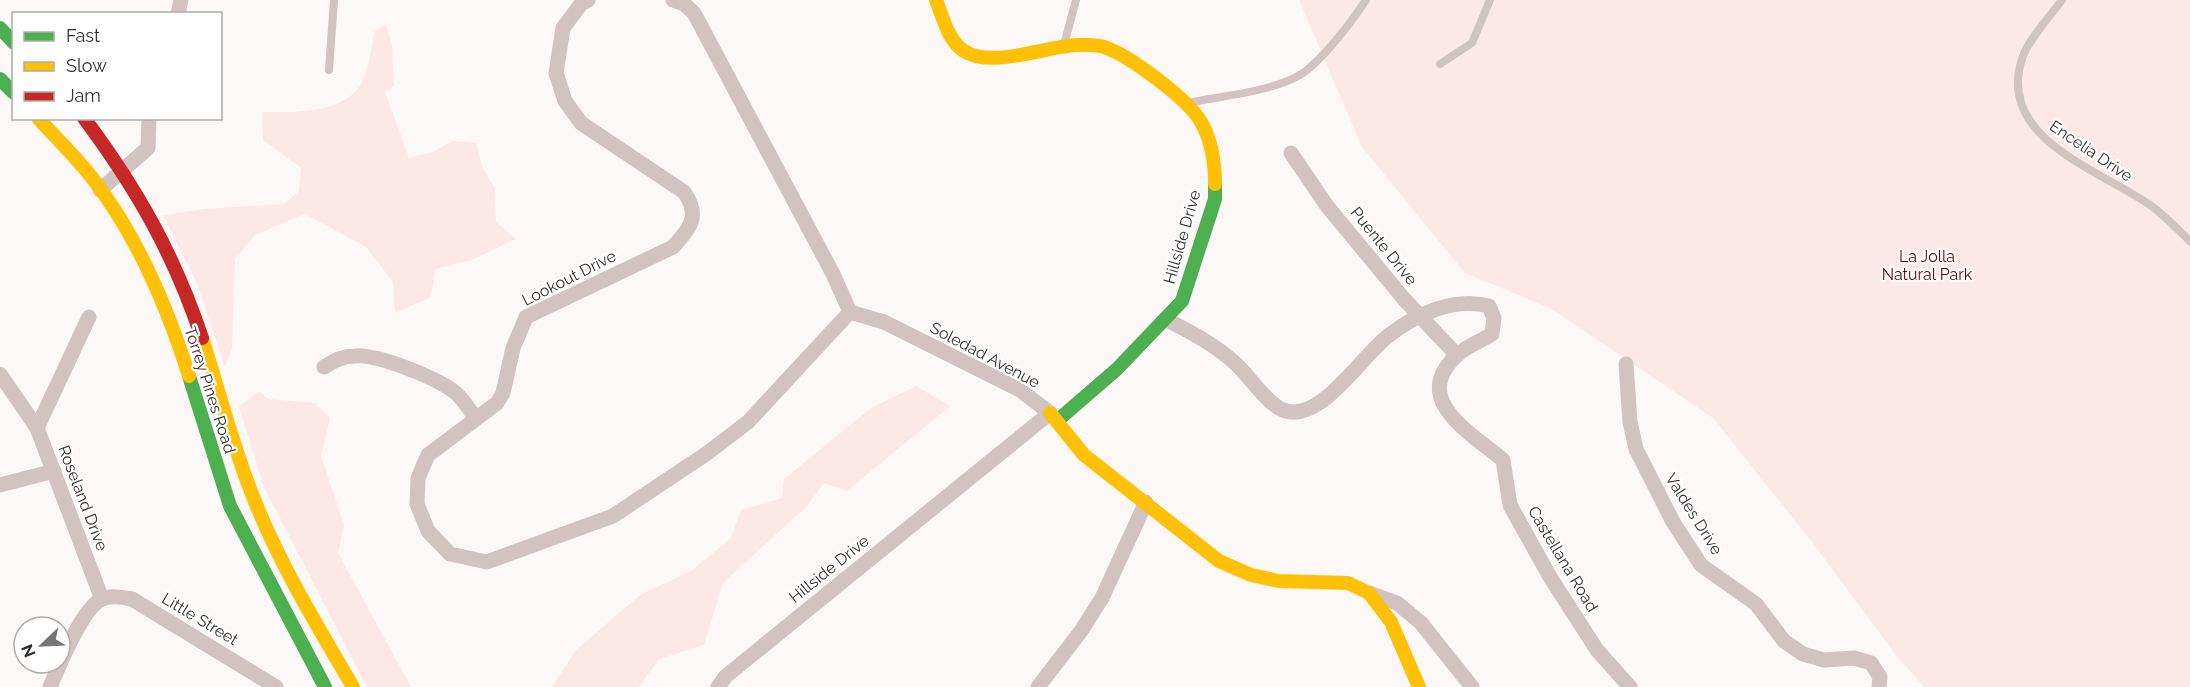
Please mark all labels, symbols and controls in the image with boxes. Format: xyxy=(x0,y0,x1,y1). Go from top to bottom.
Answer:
legend xyxy=(12,12,222,120)
text: Fast xyxy=(66,25,100,46)
text: Slow xyxy=(66,55,107,76)
text: Jam xyxy=(66,85,101,106)
street label: Encelia Drive xyxy=(2046,116,2136,186)
street label: Hillside Drive xyxy=(1160,188,1204,286)
street label: Puente Drive xyxy=(1347,203,1421,289)
street label: Lookout Drive xyxy=(519,246,619,310)
park label: La Jolla Natural Park xyxy=(1882,247,1973,284)
street label: Soledad Avenue xyxy=(927,318,1043,392)
street label: Torrey Pines Road xyxy=(181,324,239,456)
street label: Roseland Drive xyxy=(54,443,112,553)
street label: Valdes Drive xyxy=(1661,470,1727,558)
street label: Castellana Road xyxy=(1524,503,1602,615)
street label: Hillside Drive xyxy=(785,531,873,607)
street label: Little Street xyxy=(158,589,242,650)
north arrow xyxy=(12,615,72,675)
text: N xyxy=(18,641,40,660)

